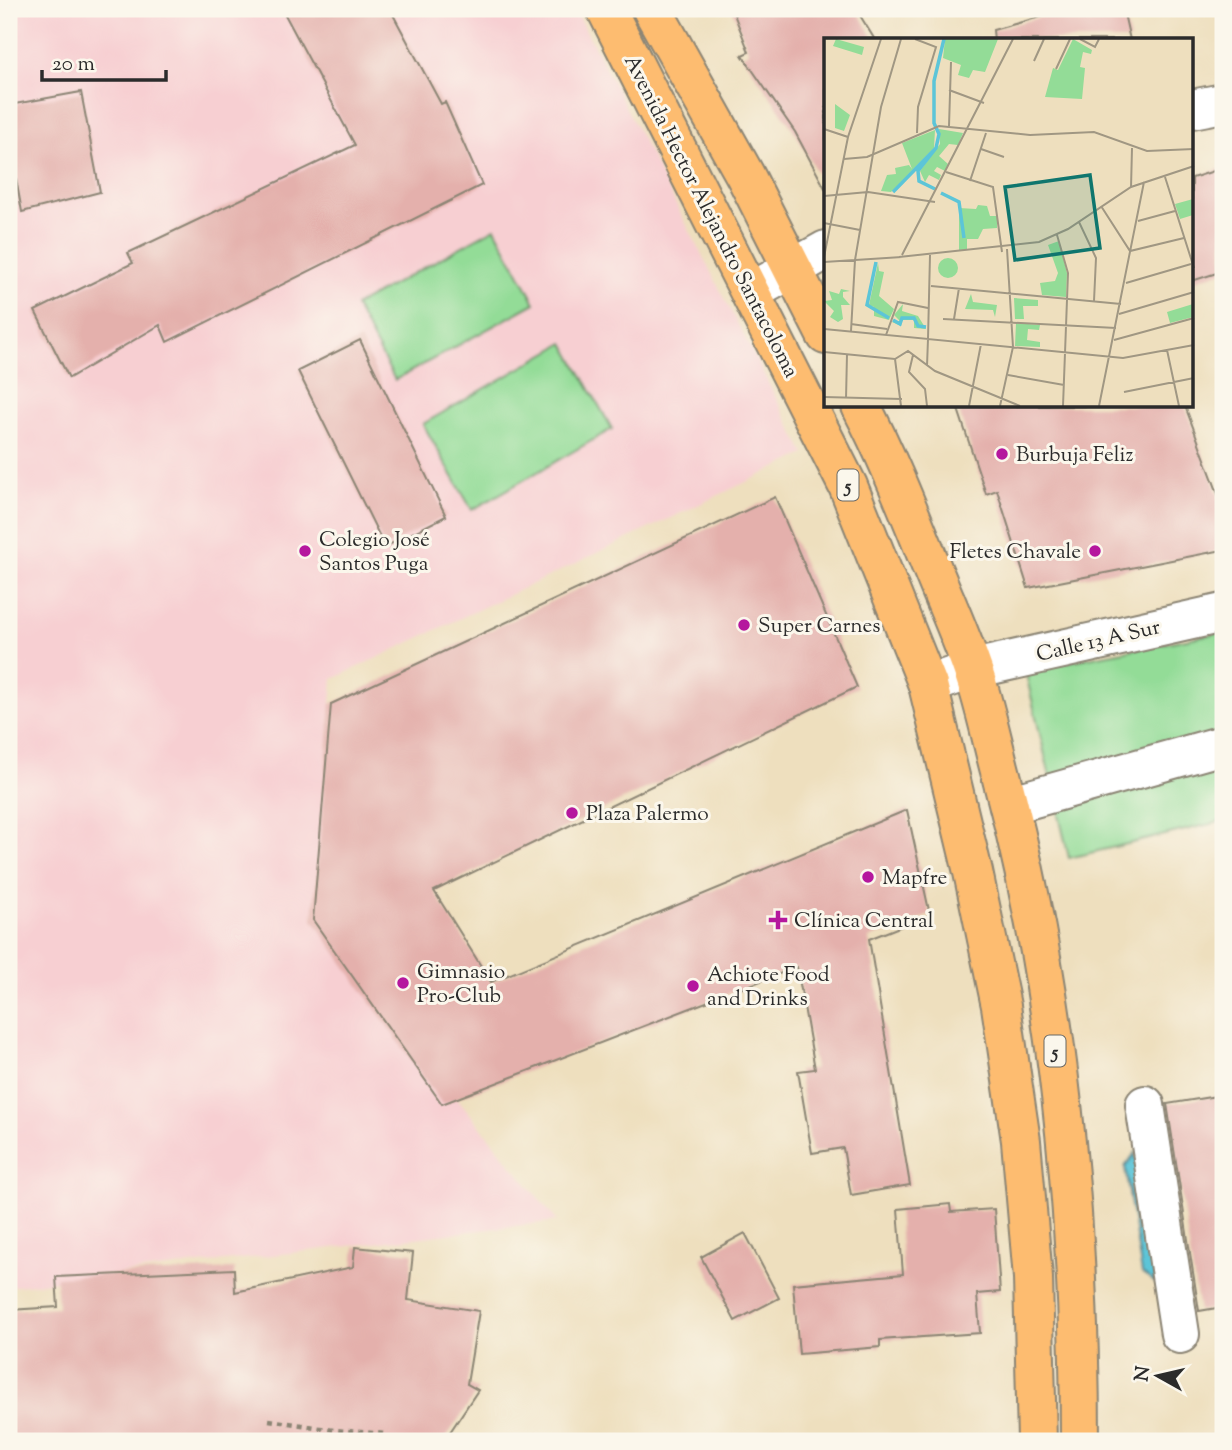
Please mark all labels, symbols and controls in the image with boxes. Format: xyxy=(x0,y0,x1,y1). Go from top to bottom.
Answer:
scale bar xyxy=(42,38,166,82)
inset map xyxy=(824,38,1194,408)
text: 20 m xyxy=(52,50,95,80)
street label: Avenida Hector Alejandro Santacoloma xyxy=(615,50,805,384)
place label: Burbuja Feliz xyxy=(1016,441,1133,471)
marker: Burbuja Feliz xyxy=(994,446,1010,462)
road number: 5 xyxy=(838,470,858,500)
place label: Colegio José Santos Puga xyxy=(319,526,430,580)
place label: Fletes Chavale xyxy=(950,538,1081,568)
marker: Colegio José Santos Puga xyxy=(297,543,313,559)
marker: Fletes Chavale xyxy=(1087,543,1103,559)
place label: Super Carnes xyxy=(758,612,881,642)
street label: Calle 13 A Sur xyxy=(1034,613,1163,671)
marker: Super Carnes xyxy=(736,617,752,633)
place label: Plaza Palermo xyxy=(586,800,709,830)
marker: Plaza Palermo xyxy=(564,805,580,821)
place label: Mapfre xyxy=(882,864,947,894)
marker: Mapfre xyxy=(860,869,876,885)
place label: Clínica Central xyxy=(794,907,934,937)
marker: Clínica Central xyxy=(768,910,788,930)
place label: Gimnasio Pro-Club xyxy=(417,958,505,1012)
place label: Achiote Food and Drinks xyxy=(707,961,830,1015)
marker: Gimnasio Pro-Club xyxy=(395,975,411,991)
marker: Achiote Food and Drinks xyxy=(685,978,701,994)
road number: 5 xyxy=(1044,1036,1066,1066)
north arrow xyxy=(1124,1342,1194,1412)
text: N xyxy=(1129,1365,1158,1383)

